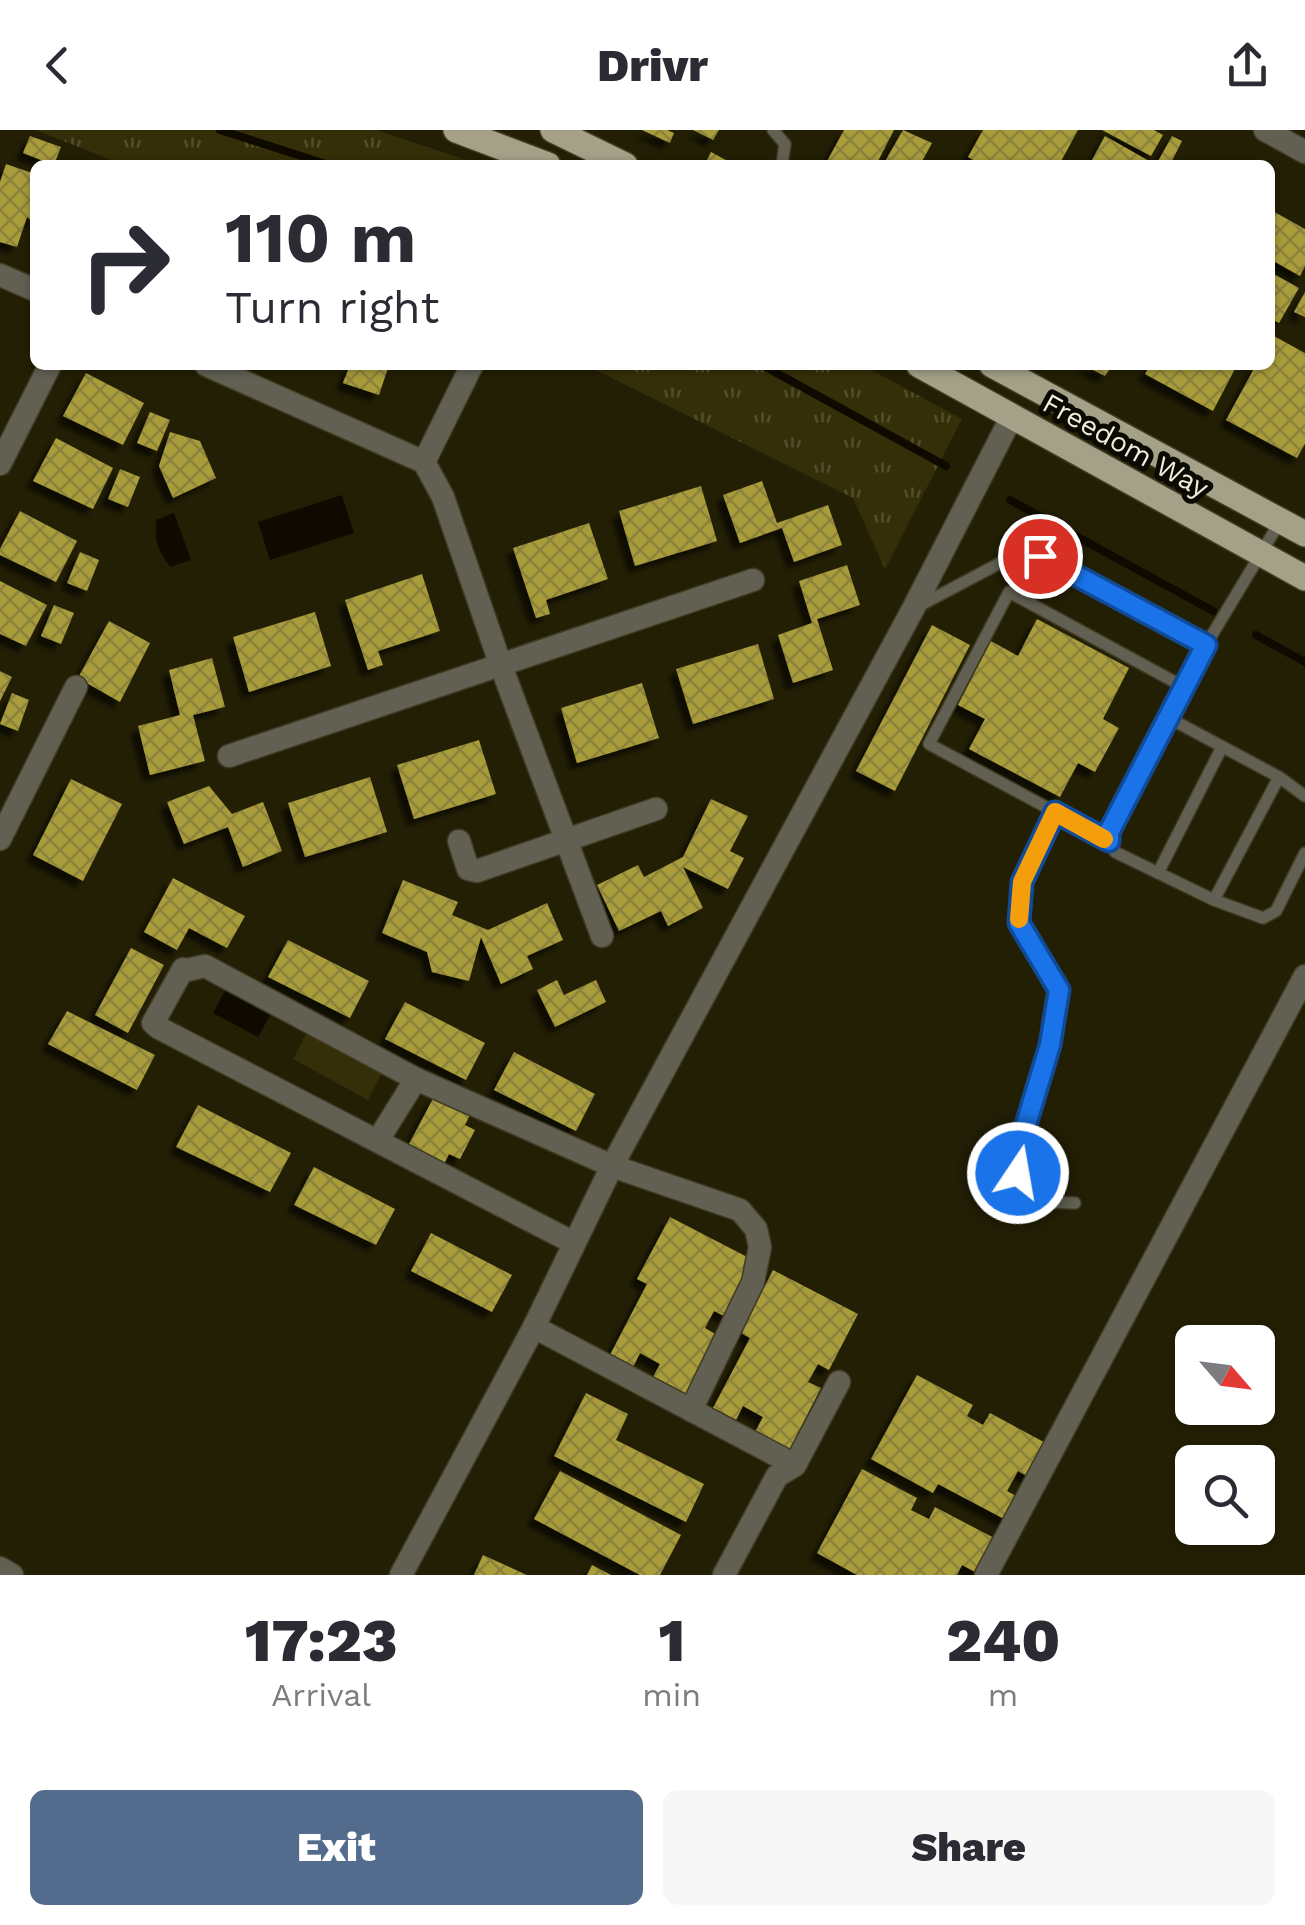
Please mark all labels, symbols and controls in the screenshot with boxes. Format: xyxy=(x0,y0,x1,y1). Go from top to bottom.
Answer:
icon: back xyxy=(30,38,85,93)
icon: share xyxy=(1220,38,1275,93)
text: Drivr xyxy=(597,39,708,92)
text: 110 m xyxy=(225,197,416,279)
icon: right xyxy=(60,200,190,330)
text: Turn right xyxy=(225,281,439,334)
street label: Freedom Way xyxy=(1037,386,1215,505)
pin xyxy=(998,514,1083,599)
icon: arrive xyxy=(1013,529,1068,584)
position arrow xyxy=(966,1121,1070,1225)
north arrow xyxy=(1175,1325,1275,1425)
map controls xyxy=(1175,1325,1275,1545)
button: search xyxy=(1175,1445,1275,1545)
text: 17:23 xyxy=(245,1605,398,1676)
text: 1 xyxy=(658,1605,685,1676)
text: 240 xyxy=(946,1605,1060,1676)
text: Arrival xyxy=(271,1676,371,1714)
text: min xyxy=(642,1676,701,1714)
text: m xyxy=(988,1676,1018,1714)
button: Exit xyxy=(30,1790,643,1905)
button: Share xyxy=(663,1790,1275,1905)

